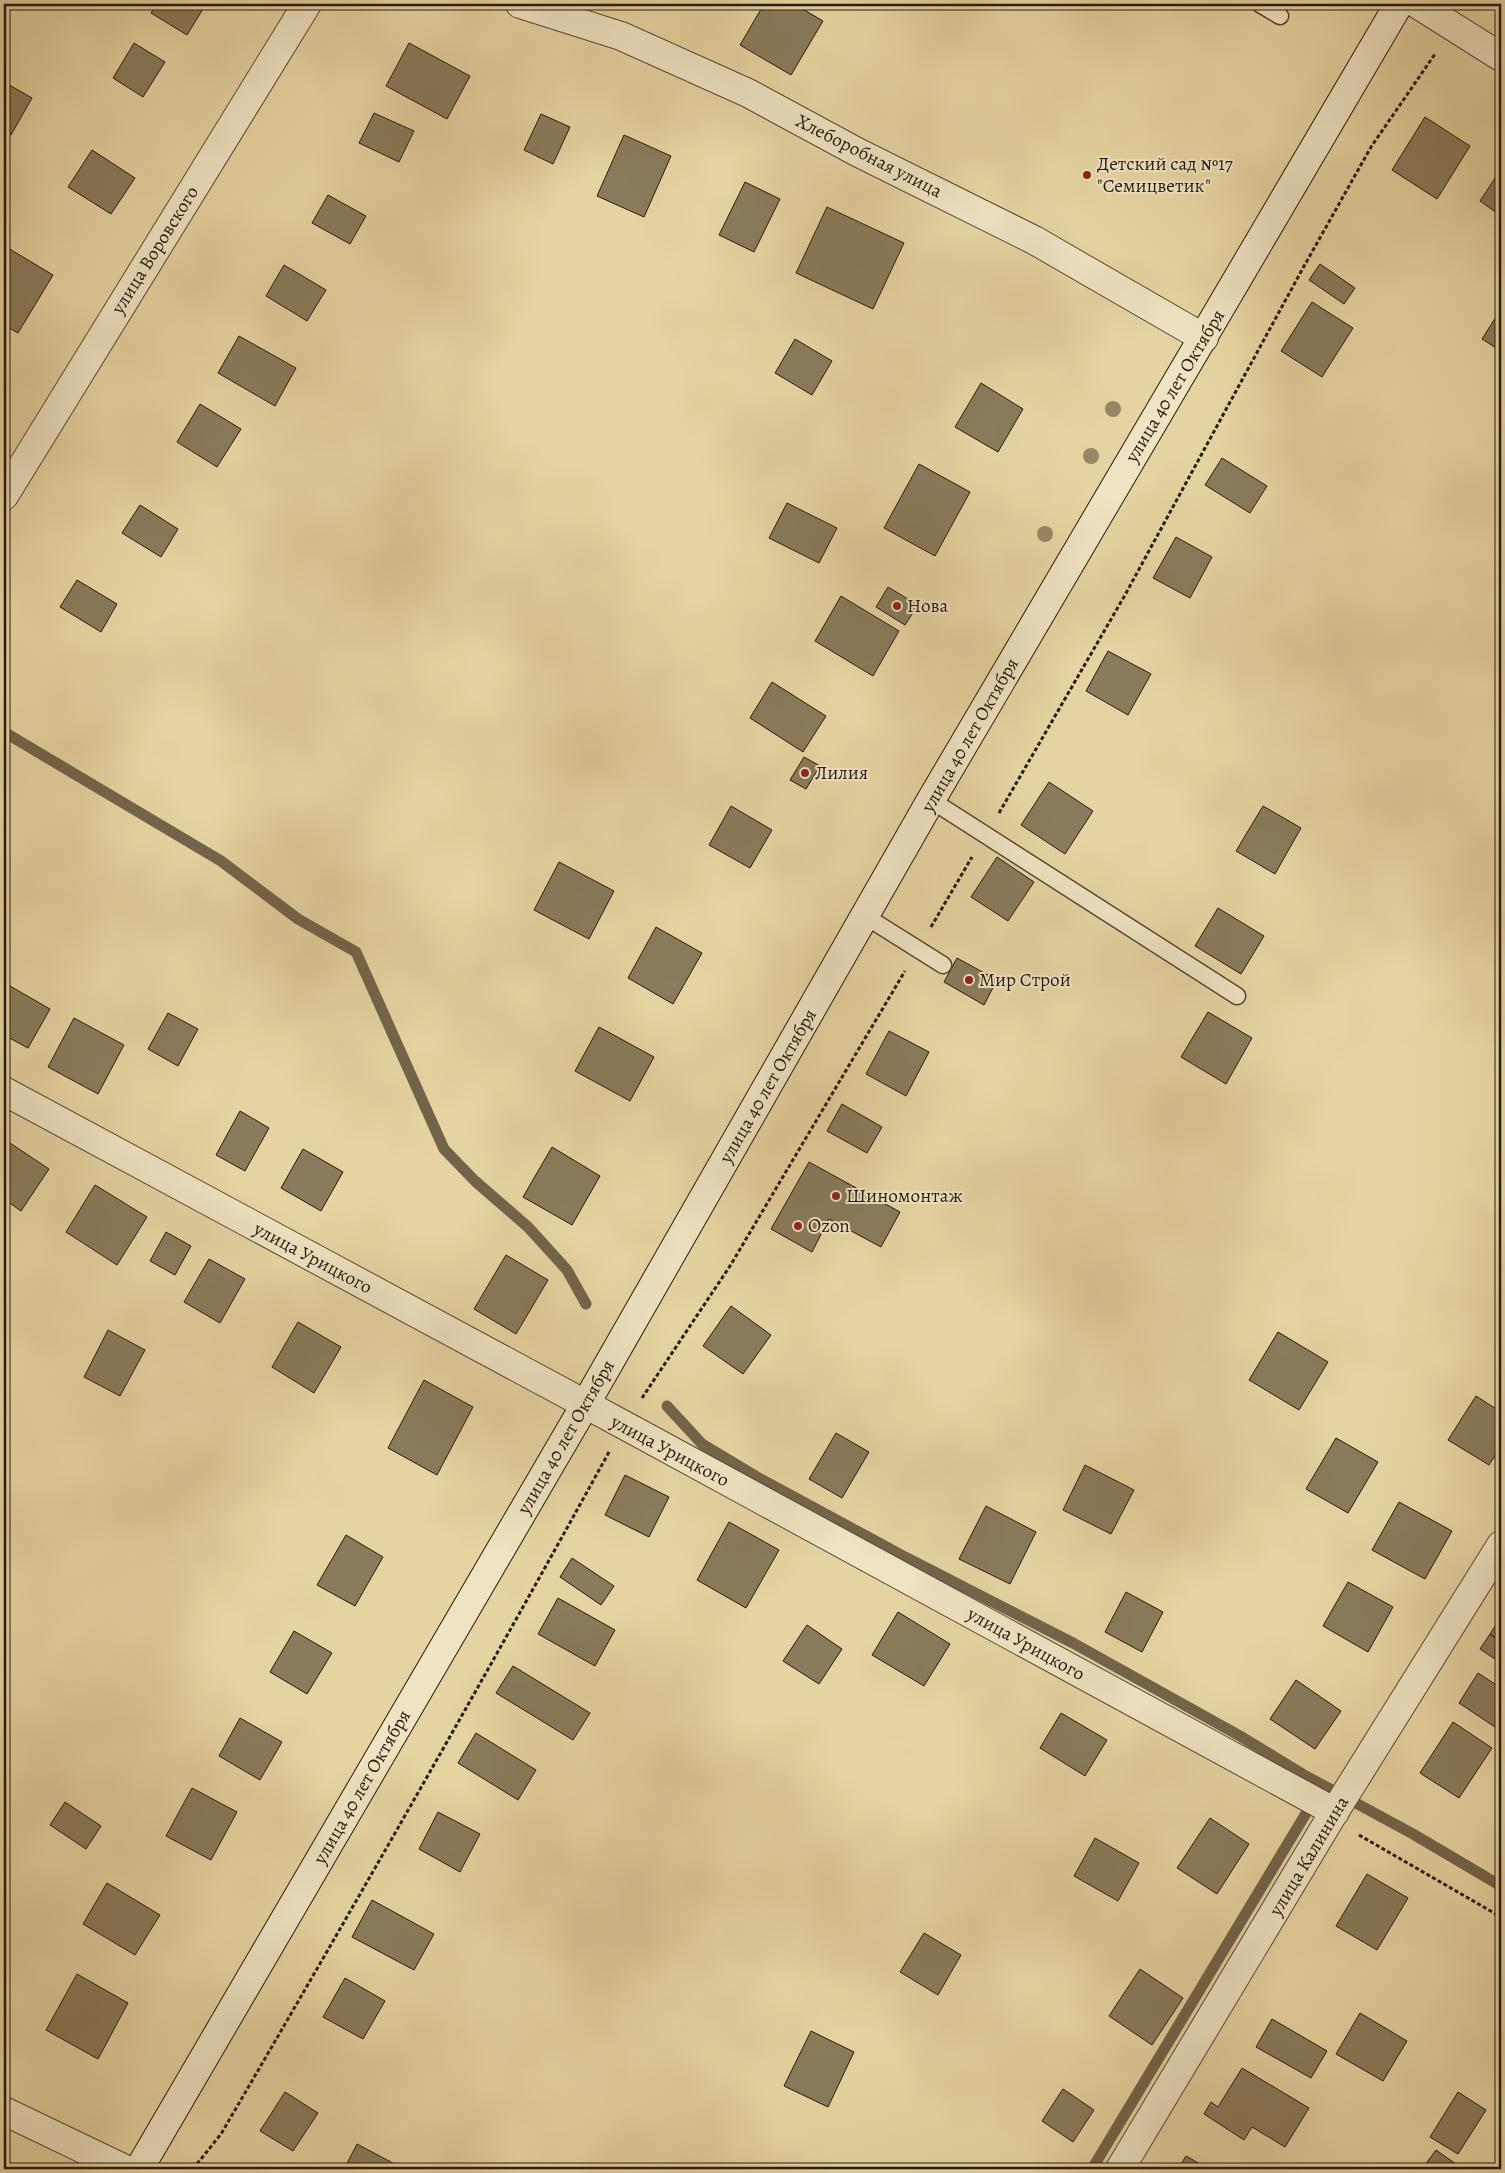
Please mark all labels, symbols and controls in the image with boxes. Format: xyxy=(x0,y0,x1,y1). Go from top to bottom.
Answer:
street label: Хлеборобная улица xyxy=(791,108,947,204)
place label: Детский сад №17 "Семицветик" xyxy=(1097,151,1233,199)
marker: Детский сад №17 "Семицветик" xyxy=(1081,169,1093,181)
street label: улица Воровского xyxy=(105,181,205,320)
street label: улица 40 лет Октября xyxy=(1118,305,1231,468)
place label: Нова xyxy=(907,593,949,619)
marker: Нова xyxy=(891,600,903,612)
street label: улица 40 лет Октября xyxy=(915,653,1025,818)
place label: Лилия xyxy=(815,760,868,786)
marker: Лилия xyxy=(799,767,811,779)
place label: Мир Строй xyxy=(979,967,1071,993)
marker: Мир Строй xyxy=(963,974,975,986)
street label: улица 40 лет Октября xyxy=(713,1004,823,1169)
place label: Шиномонтаж xyxy=(846,1183,963,1209)
marker: Шиномонтаж xyxy=(830,1190,842,1202)
place label: Ozon xyxy=(808,1213,850,1239)
street label: улица Урицкого xyxy=(248,1215,377,1300)
marker: Ozon xyxy=(792,1220,804,1232)
street label: улица 40 лет Октября xyxy=(511,1355,621,1520)
street label: улица Урицкого xyxy=(605,1408,734,1493)
street label: улица Урицкого xyxy=(962,1600,1090,1687)
street label: улица 40 лет Октября xyxy=(307,1705,417,1870)
street label: улица Калинина xyxy=(1262,1791,1355,1922)

